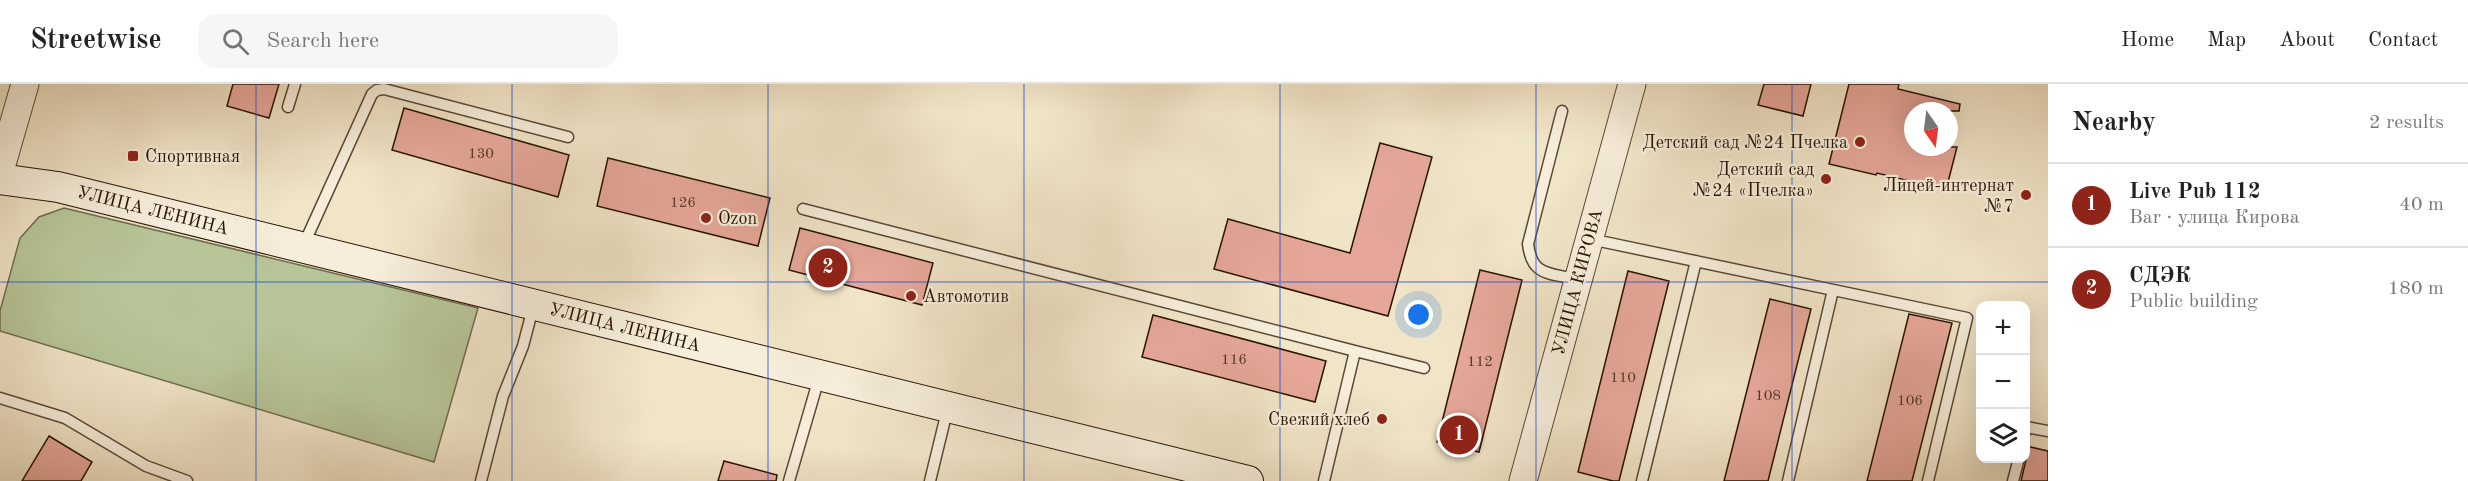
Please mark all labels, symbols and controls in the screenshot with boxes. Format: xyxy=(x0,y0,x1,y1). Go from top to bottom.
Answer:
search box xyxy=(198,14,618,68)
icon: search xyxy=(219,25,252,58)
text: Streetwise xyxy=(30,27,162,55)
text: Search here xyxy=(267,30,379,52)
text: Home xyxy=(2121,30,2174,51)
text: Map xyxy=(2207,30,2246,51)
text: About xyxy=(2279,30,2335,51)
text: Contact xyxy=(2368,30,2438,51)
north arrow xyxy=(1904,102,1958,156)
text: Nearby xyxy=(2072,110,2156,136)
text: 2 results xyxy=(2369,113,2444,133)
place label: Детский сад №24 Пчелка xyxy=(1642,134,1848,152)
marker: Детский сад №24 Пчелка xyxy=(1853,135,1867,149)
house number: 130 xyxy=(468,147,494,162)
place label: Спортивная xyxy=(145,148,240,166)
marker: Спортивная xyxy=(126,149,140,163)
place label: Детский сад №24 «Пчелка» xyxy=(1693,161,1814,200)
marker: Детский сад №24 «Пчелка» xyxy=(1819,172,1833,186)
place label: Лицей-интернат №7 xyxy=(1883,177,2014,216)
text: Live Pub 112 xyxy=(2129,181,2261,203)
street label: УЛИЦА ЛЕНИНА xyxy=(75,183,231,239)
marker: Лицей-интернат №7 xyxy=(2019,188,2033,202)
text: 1 xyxy=(2086,195,2097,215)
text: 40 m xyxy=(2399,195,2444,215)
house number: 126 xyxy=(670,196,696,211)
street label: УЛИЦА КИРОВА xyxy=(1550,207,1606,357)
text: Bar · улица Кирова xyxy=(2129,208,2300,228)
place label: Ozon xyxy=(718,210,757,228)
marker: Ozon xyxy=(699,211,713,225)
pin: 2 xyxy=(808,246,848,291)
text: СДЭК xyxy=(2129,265,2191,287)
text: 2 xyxy=(2086,279,2097,299)
text: 180 m xyxy=(2388,279,2444,299)
place label: Автомотив xyxy=(923,288,1009,306)
marker: Автомотив xyxy=(904,289,918,303)
text: Public building xyxy=(2129,292,2258,312)
street label: УЛИЦА ЛЕНИНА xyxy=(547,300,703,356)
your location xyxy=(1404,300,1433,329)
map controls xyxy=(1976,301,2030,463)
button: + xyxy=(1976,301,2030,355)
house number: 116 xyxy=(1221,353,1247,368)
house number: 112 xyxy=(1467,355,1493,370)
button: − xyxy=(1976,355,2030,409)
house number: 110 xyxy=(1610,371,1636,386)
house number: 108 xyxy=(1755,389,1781,404)
house number: 106 xyxy=(1897,394,1923,409)
button: layers xyxy=(1976,409,2030,463)
place label: Свежий хлеб xyxy=(1268,411,1370,429)
marker: Свежий хлеб xyxy=(1375,412,1389,426)
pin: 1 xyxy=(1440,412,1478,458)

